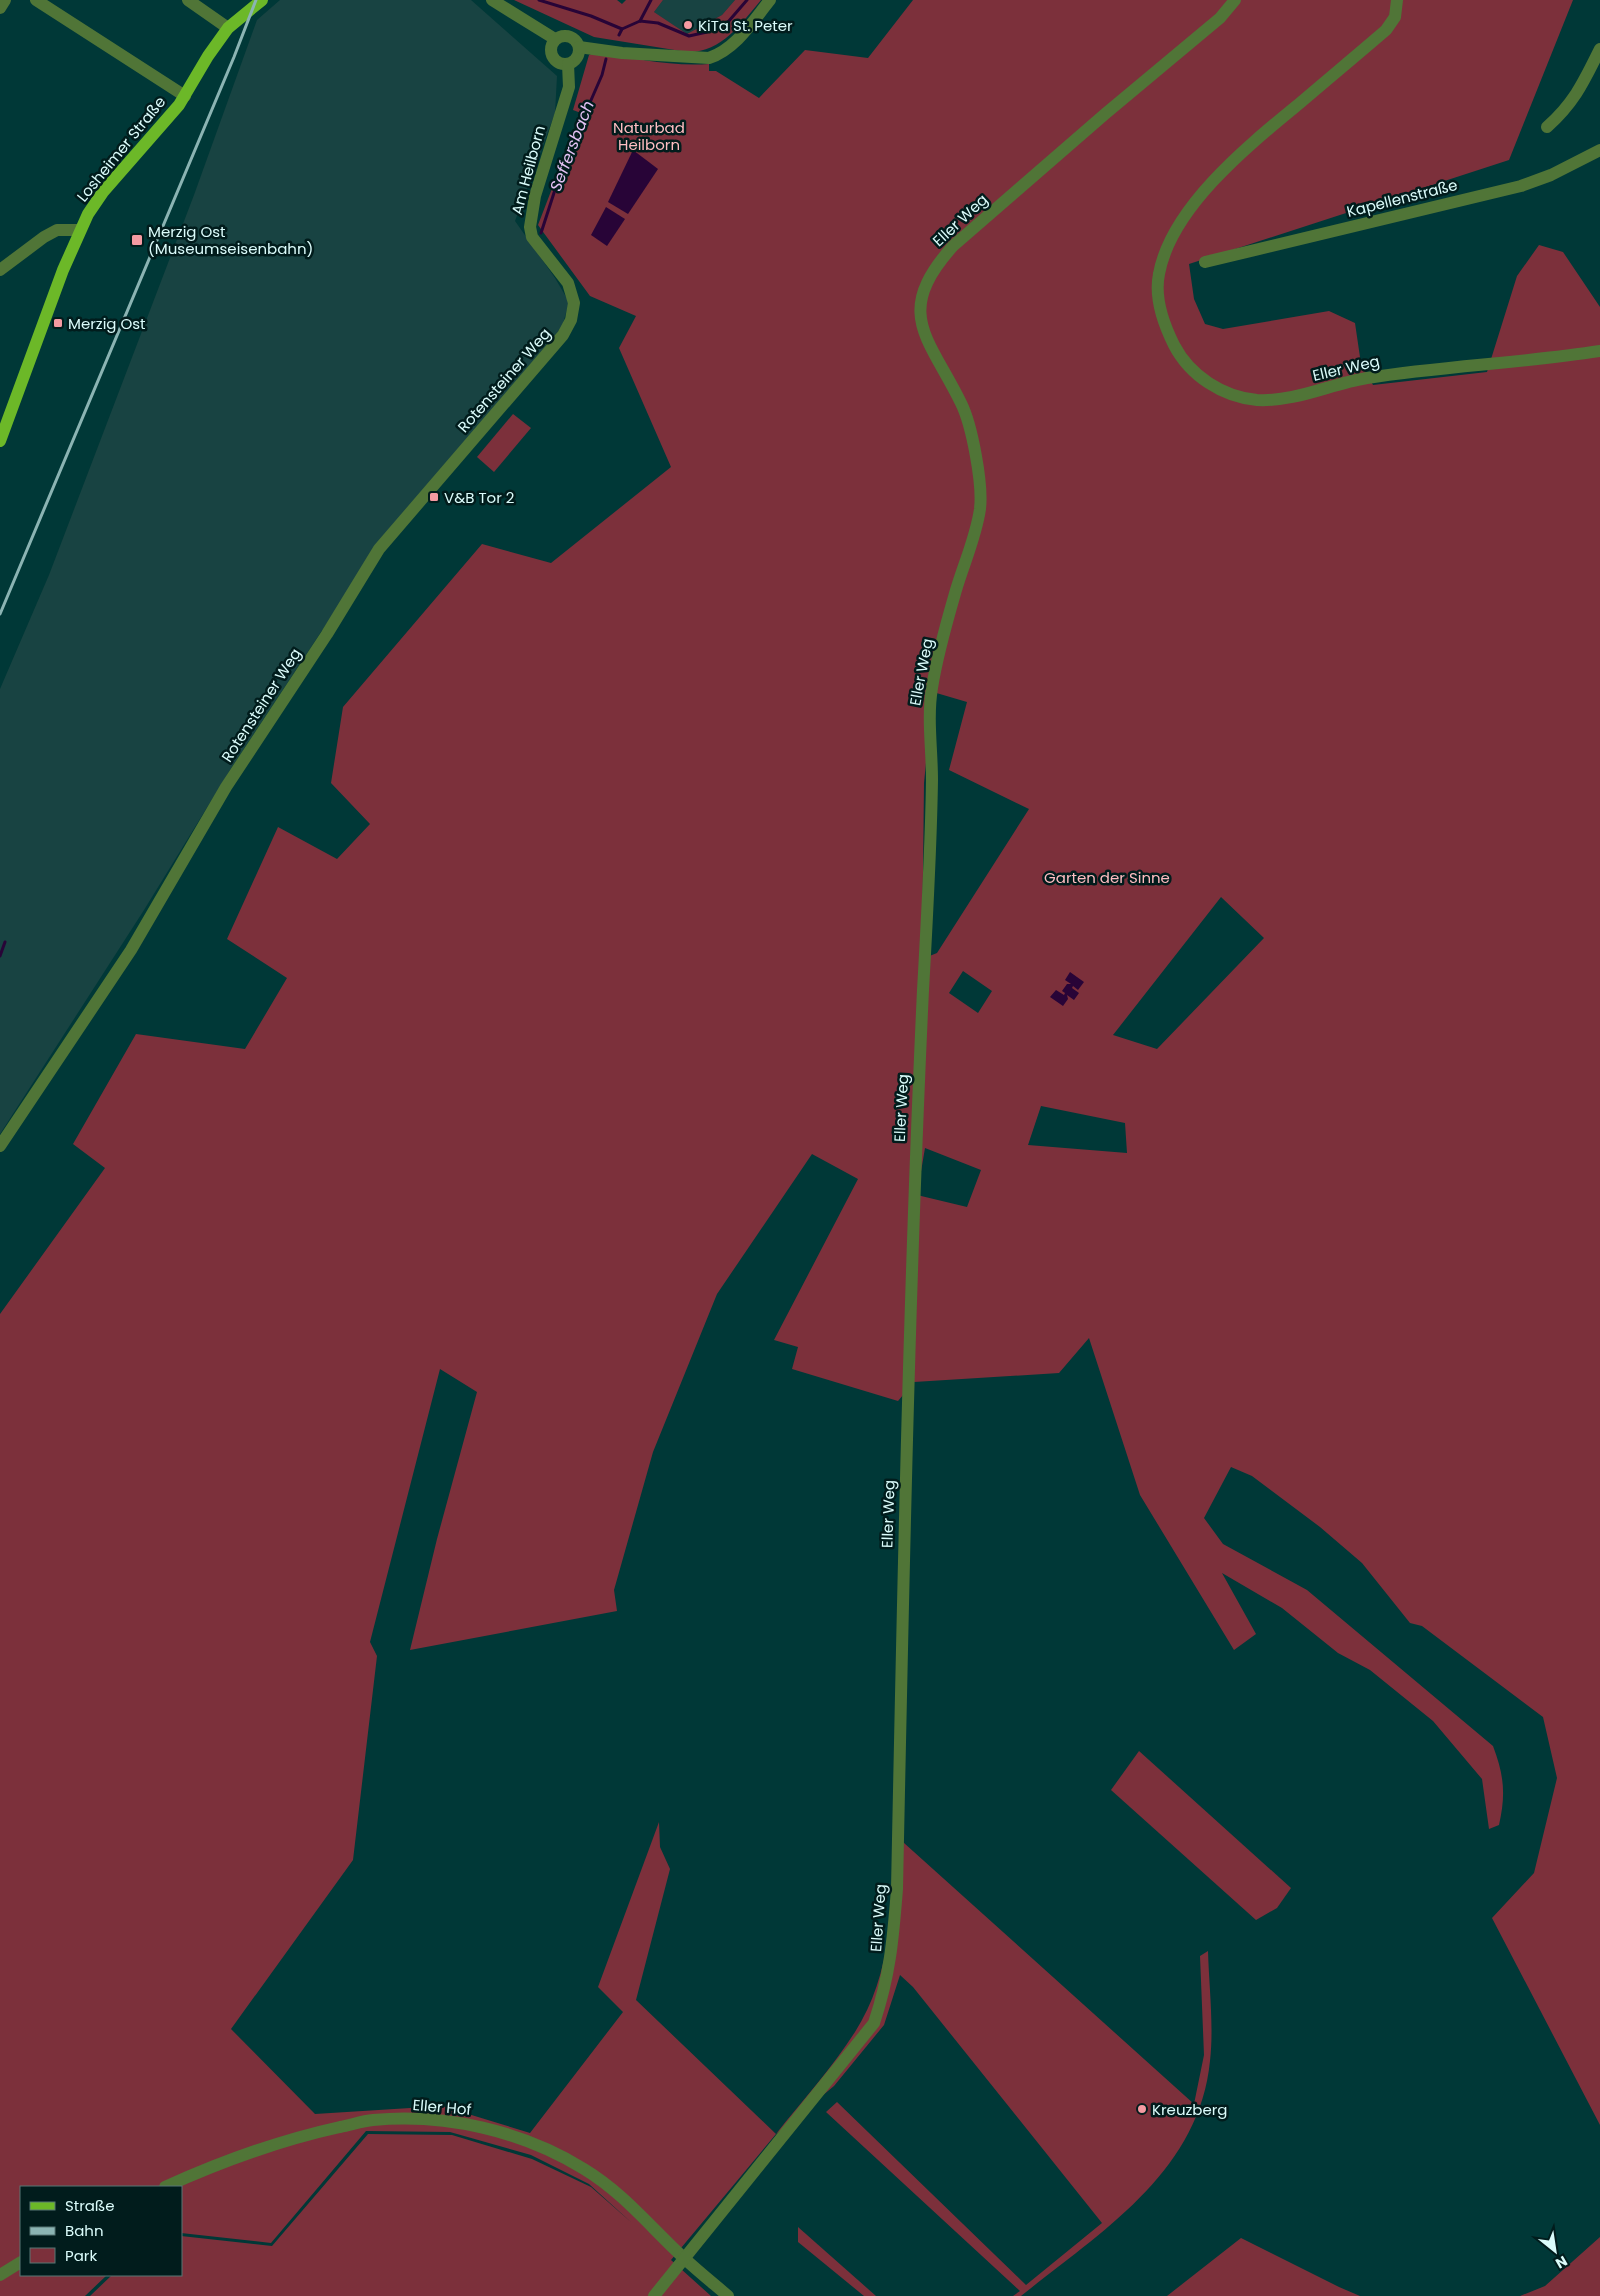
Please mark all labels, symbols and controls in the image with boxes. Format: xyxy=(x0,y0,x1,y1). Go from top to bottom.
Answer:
place label: KiTa St. Peter xyxy=(698,15,793,36)
marker: KiTa St. Peter xyxy=(682,19,694,31)
street label: Losheimer Straße xyxy=(72,92,170,206)
water label: Seffersbach xyxy=(544,97,600,195)
park label: Naturbad Heilborn xyxy=(613,117,685,155)
street label: Am Heilborn xyxy=(506,123,550,217)
street label: Kapellenstraße xyxy=(1344,174,1460,222)
street label: Eller Weg xyxy=(928,189,992,251)
place label: Merzig Ost (Museumseisenbahn) xyxy=(148,221,313,259)
marker: Merzig Ost (Museumseisenbahn) xyxy=(130,233,144,247)
place label: Merzig Ost xyxy=(68,313,146,334)
marker: Merzig Ost xyxy=(52,317,64,329)
street label: Rotensteiner Weg xyxy=(453,323,555,437)
street label: Eller Weg xyxy=(1310,350,1382,386)
place label: V&B Tor 2 xyxy=(444,487,514,508)
marker: V&B Tor 2 xyxy=(428,491,440,503)
street label: Eller Weg xyxy=(904,637,938,707)
street label: Rotensteiner Weg xyxy=(216,644,306,766)
park label: Garten der Sinne xyxy=(1044,867,1170,888)
street label: Eller Weg xyxy=(889,1073,913,1143)
street label: Eller Weg xyxy=(876,1480,900,1548)
street label: Eller Weg xyxy=(865,1883,891,1953)
street label: Eller Hof xyxy=(412,2094,472,2120)
place label: Kreuzberg xyxy=(1152,2099,1227,2120)
marker: Kreuzberg xyxy=(1136,2103,1148,2115)
legend xyxy=(20,2186,182,2276)
text: Straße xyxy=(65,2195,115,2216)
text: Bahn xyxy=(65,2220,104,2241)
north arrow xyxy=(1530,2226,1580,2276)
text: Park xyxy=(65,2245,97,2266)
text: N xyxy=(1552,2251,1571,2274)

